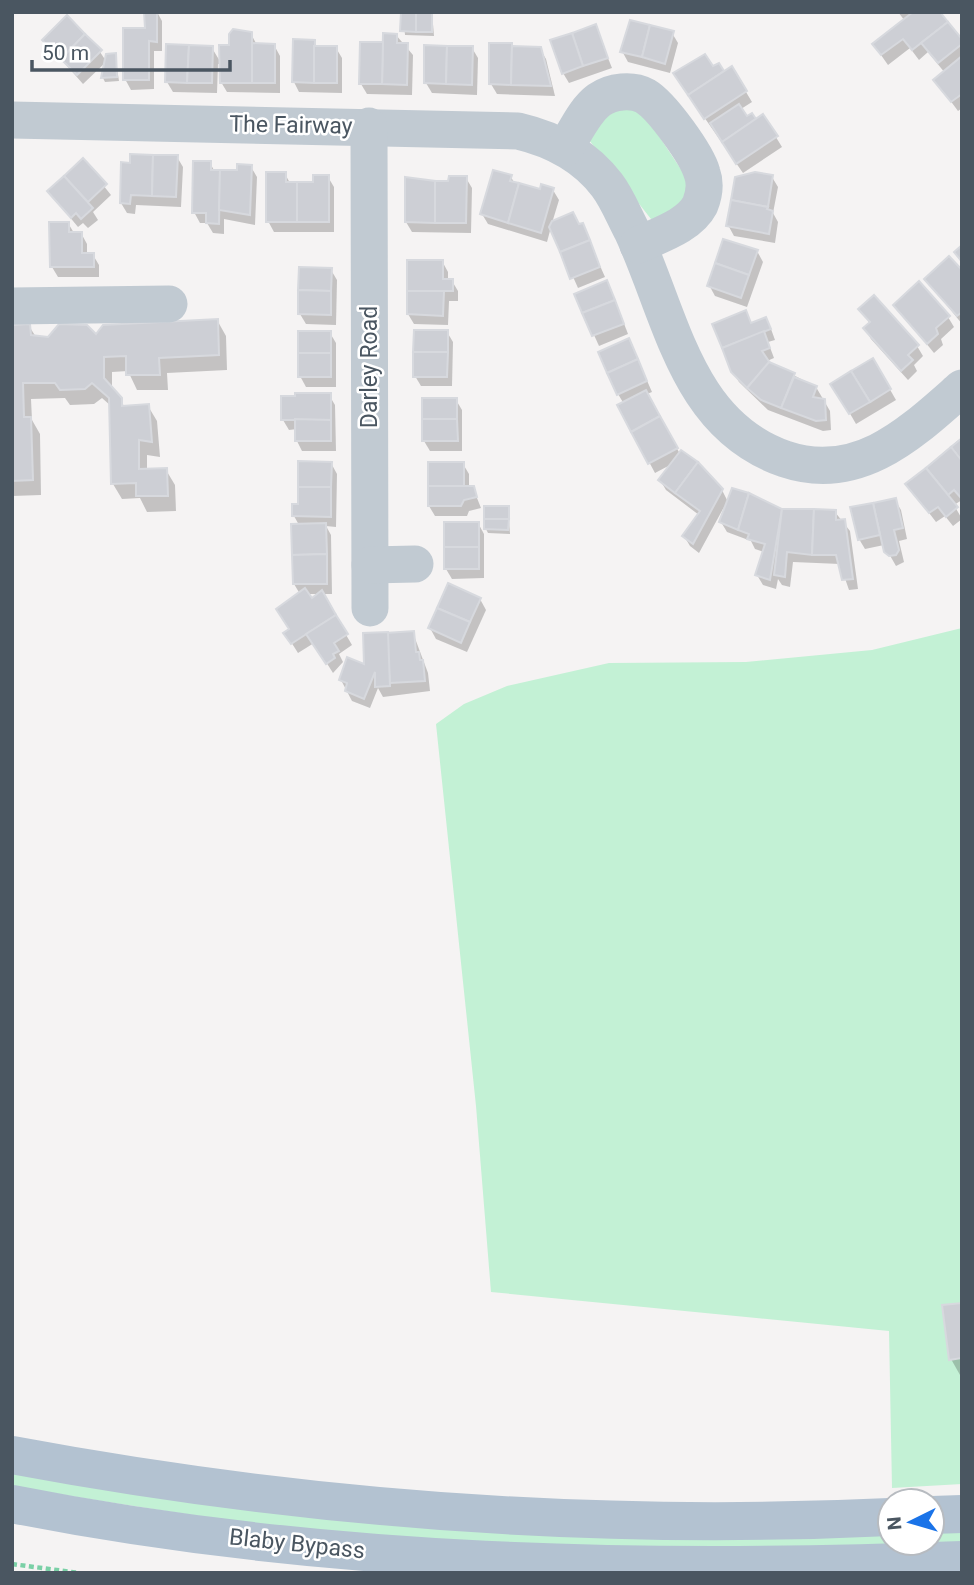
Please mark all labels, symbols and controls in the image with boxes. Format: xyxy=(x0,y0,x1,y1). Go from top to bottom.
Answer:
scale bar xyxy=(32,28,229,72)
text: 50 m xyxy=(42,41,89,65)
street label: The Fairway xyxy=(229,110,353,140)
street label: Darley Road xyxy=(356,306,383,428)
north arrow xyxy=(876,1487,946,1557)
text: N xyxy=(883,1516,907,1531)
street label: Blaby Bypass xyxy=(228,1523,366,1565)

